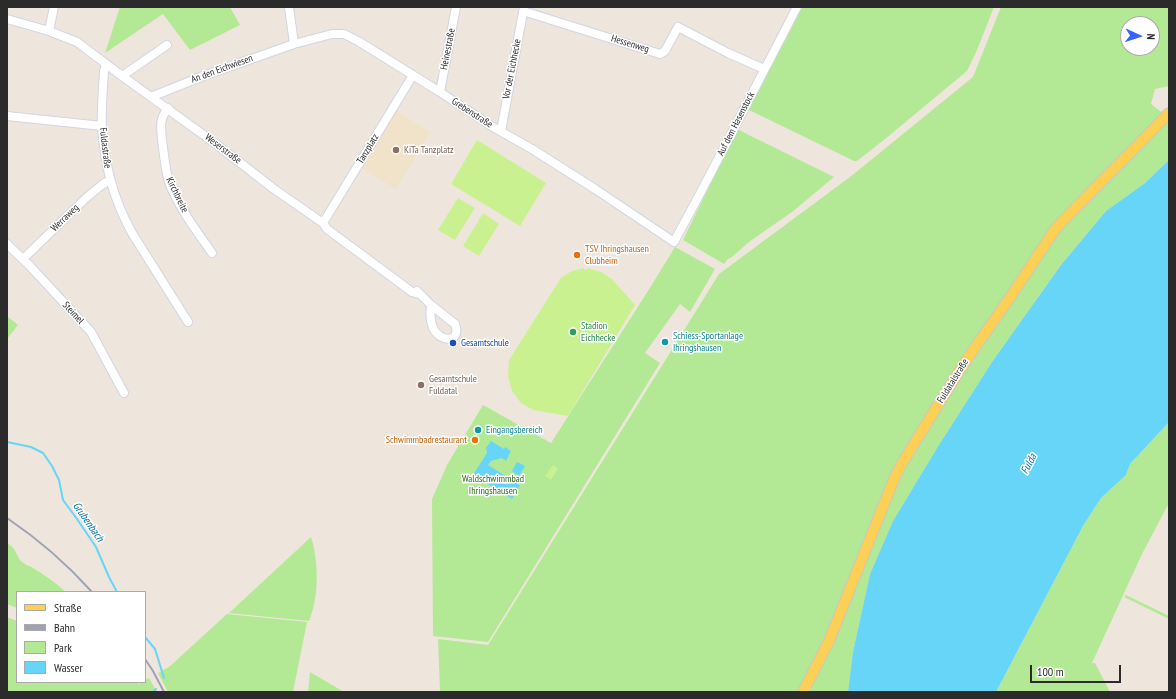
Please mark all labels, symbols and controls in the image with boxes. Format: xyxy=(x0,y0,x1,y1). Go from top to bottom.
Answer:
north arrow xyxy=(1120,16,1160,56)
street label: Heinestraße xyxy=(438,27,458,71)
street label: Hessenweg xyxy=(610,33,650,55)
text: N xyxy=(1144,33,1158,40)
street label: Vor der Eichhecke xyxy=(500,38,524,100)
street label: An den Eichwiesen xyxy=(190,52,254,86)
street label: Auf dem Hasenstock xyxy=(715,90,757,158)
street label: Grebenstraße xyxy=(449,95,495,131)
street label: Fuldastraße xyxy=(97,127,113,169)
street label: Weserstraße xyxy=(202,131,244,167)
street label: Tanzplatz xyxy=(354,132,382,166)
place label: KiTa Tanzplatz xyxy=(404,144,453,156)
marker: KiTa Tanzplatz xyxy=(391,145,401,155)
street label: Kirchbreite xyxy=(163,175,191,215)
street label: Werraweg xyxy=(49,202,81,234)
place label: TSV Ihringshausen Clubheim xyxy=(585,243,649,266)
marker: TSV Ihringshausen Clubheim xyxy=(572,250,582,260)
street label: Steimel xyxy=(60,299,86,327)
place label: Stadion Eichhecke xyxy=(581,320,615,344)
marker: Stadion Eichhecke xyxy=(568,327,578,337)
place label: Schiess-Sportanlage Ihringshausen xyxy=(673,330,743,354)
place label: Gesamtschule xyxy=(461,337,509,349)
marker: Schiess-Sportanlage Ihringshausen xyxy=(660,337,670,347)
marker: Gesamtschule xyxy=(448,338,458,348)
street label: Fuldatalstraße xyxy=(935,357,971,405)
place label: Gesamtschule Fuldatal xyxy=(429,373,477,396)
marker: Gesamtschule Fuldatal xyxy=(416,380,426,390)
place label: Eingangsbereich xyxy=(486,424,543,436)
marker: Eingangsbereich xyxy=(473,425,483,435)
place label: Schwimmbadrestaurant xyxy=(386,434,467,446)
marker: Schwimmbadrestaurant xyxy=(470,435,480,445)
water label: Fulda xyxy=(1018,452,1040,476)
park label: Waldschwimmbad Ihringshausen xyxy=(462,473,524,496)
water label: Grubenbach xyxy=(70,500,106,544)
legend xyxy=(16,591,146,683)
text: Straße xyxy=(54,600,81,615)
text: Bahn xyxy=(54,620,75,635)
text: Park xyxy=(54,640,72,655)
scale bar xyxy=(1032,657,1123,683)
text: Wasser xyxy=(54,660,83,675)
text: 100 m xyxy=(1037,664,1064,679)

